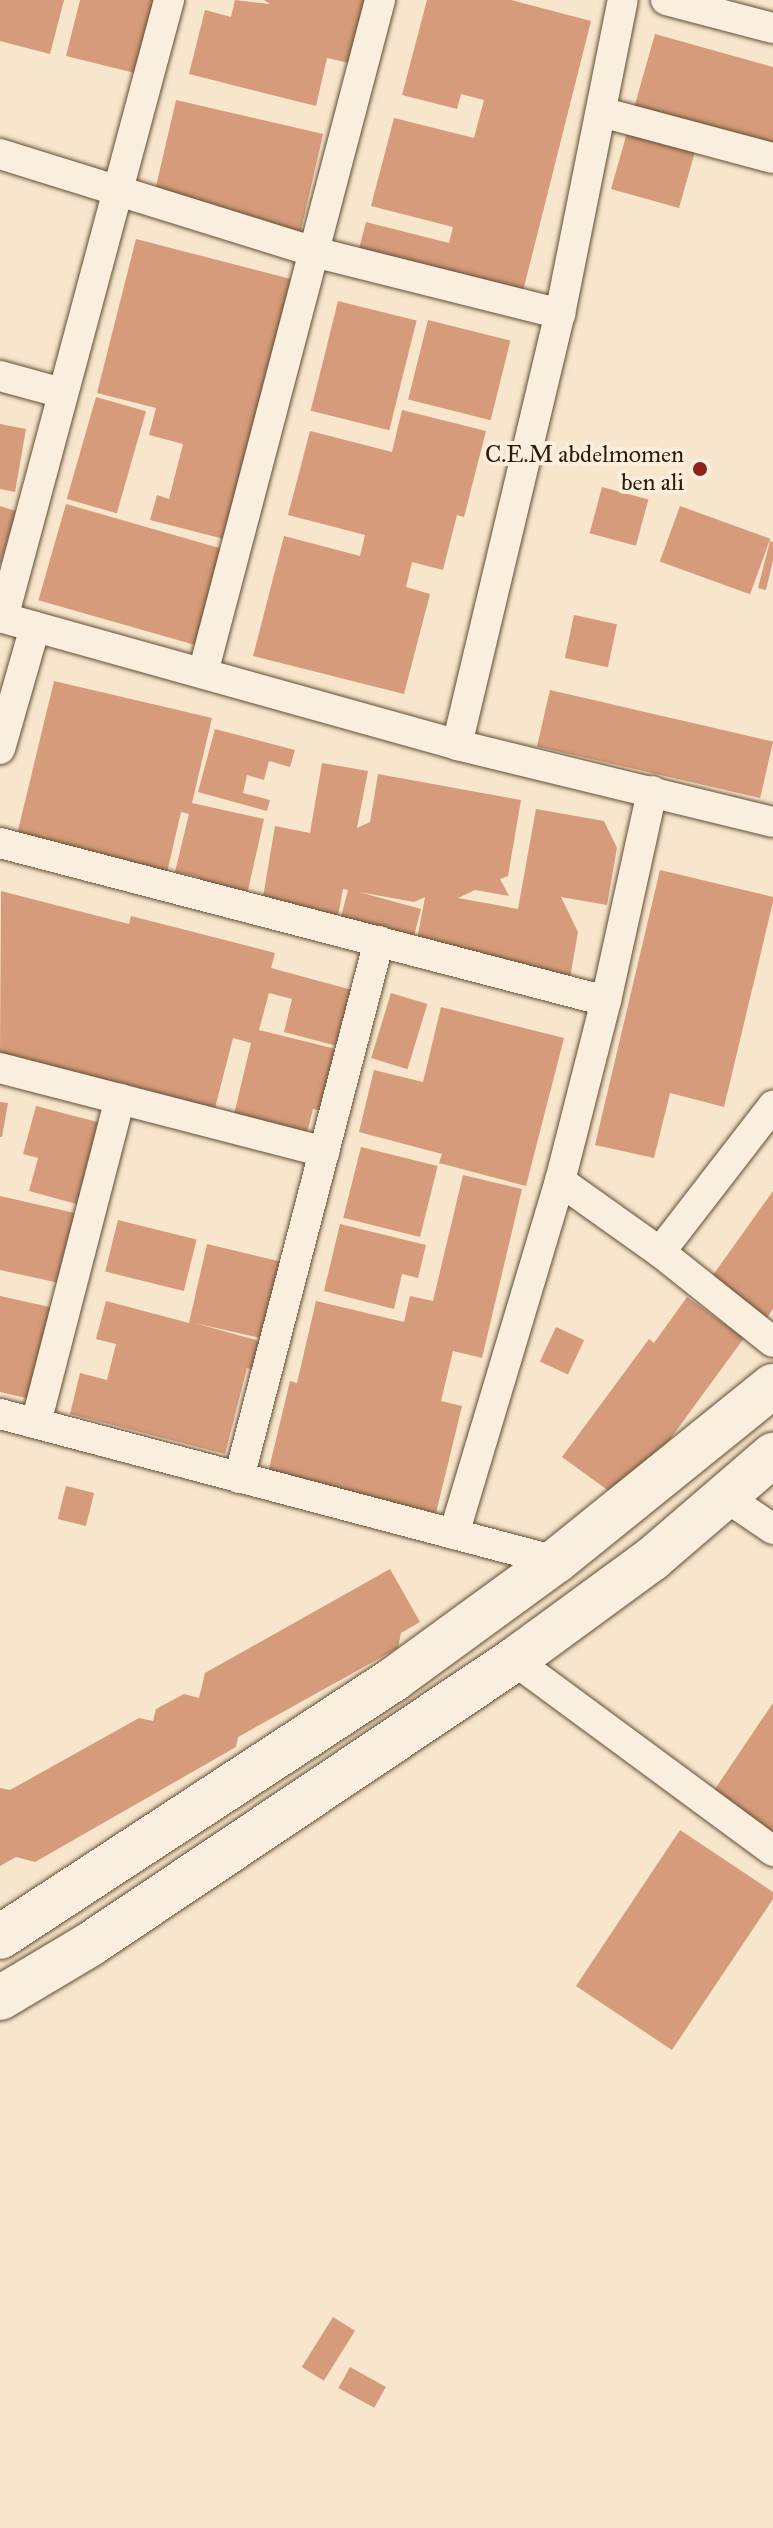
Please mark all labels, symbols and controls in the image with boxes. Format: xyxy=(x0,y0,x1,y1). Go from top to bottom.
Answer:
place label: C.E.M abdelmomen ben ali xyxy=(485,441,684,497)
marker: C.E.M abdelmomen ben ali xyxy=(691,460,709,478)

